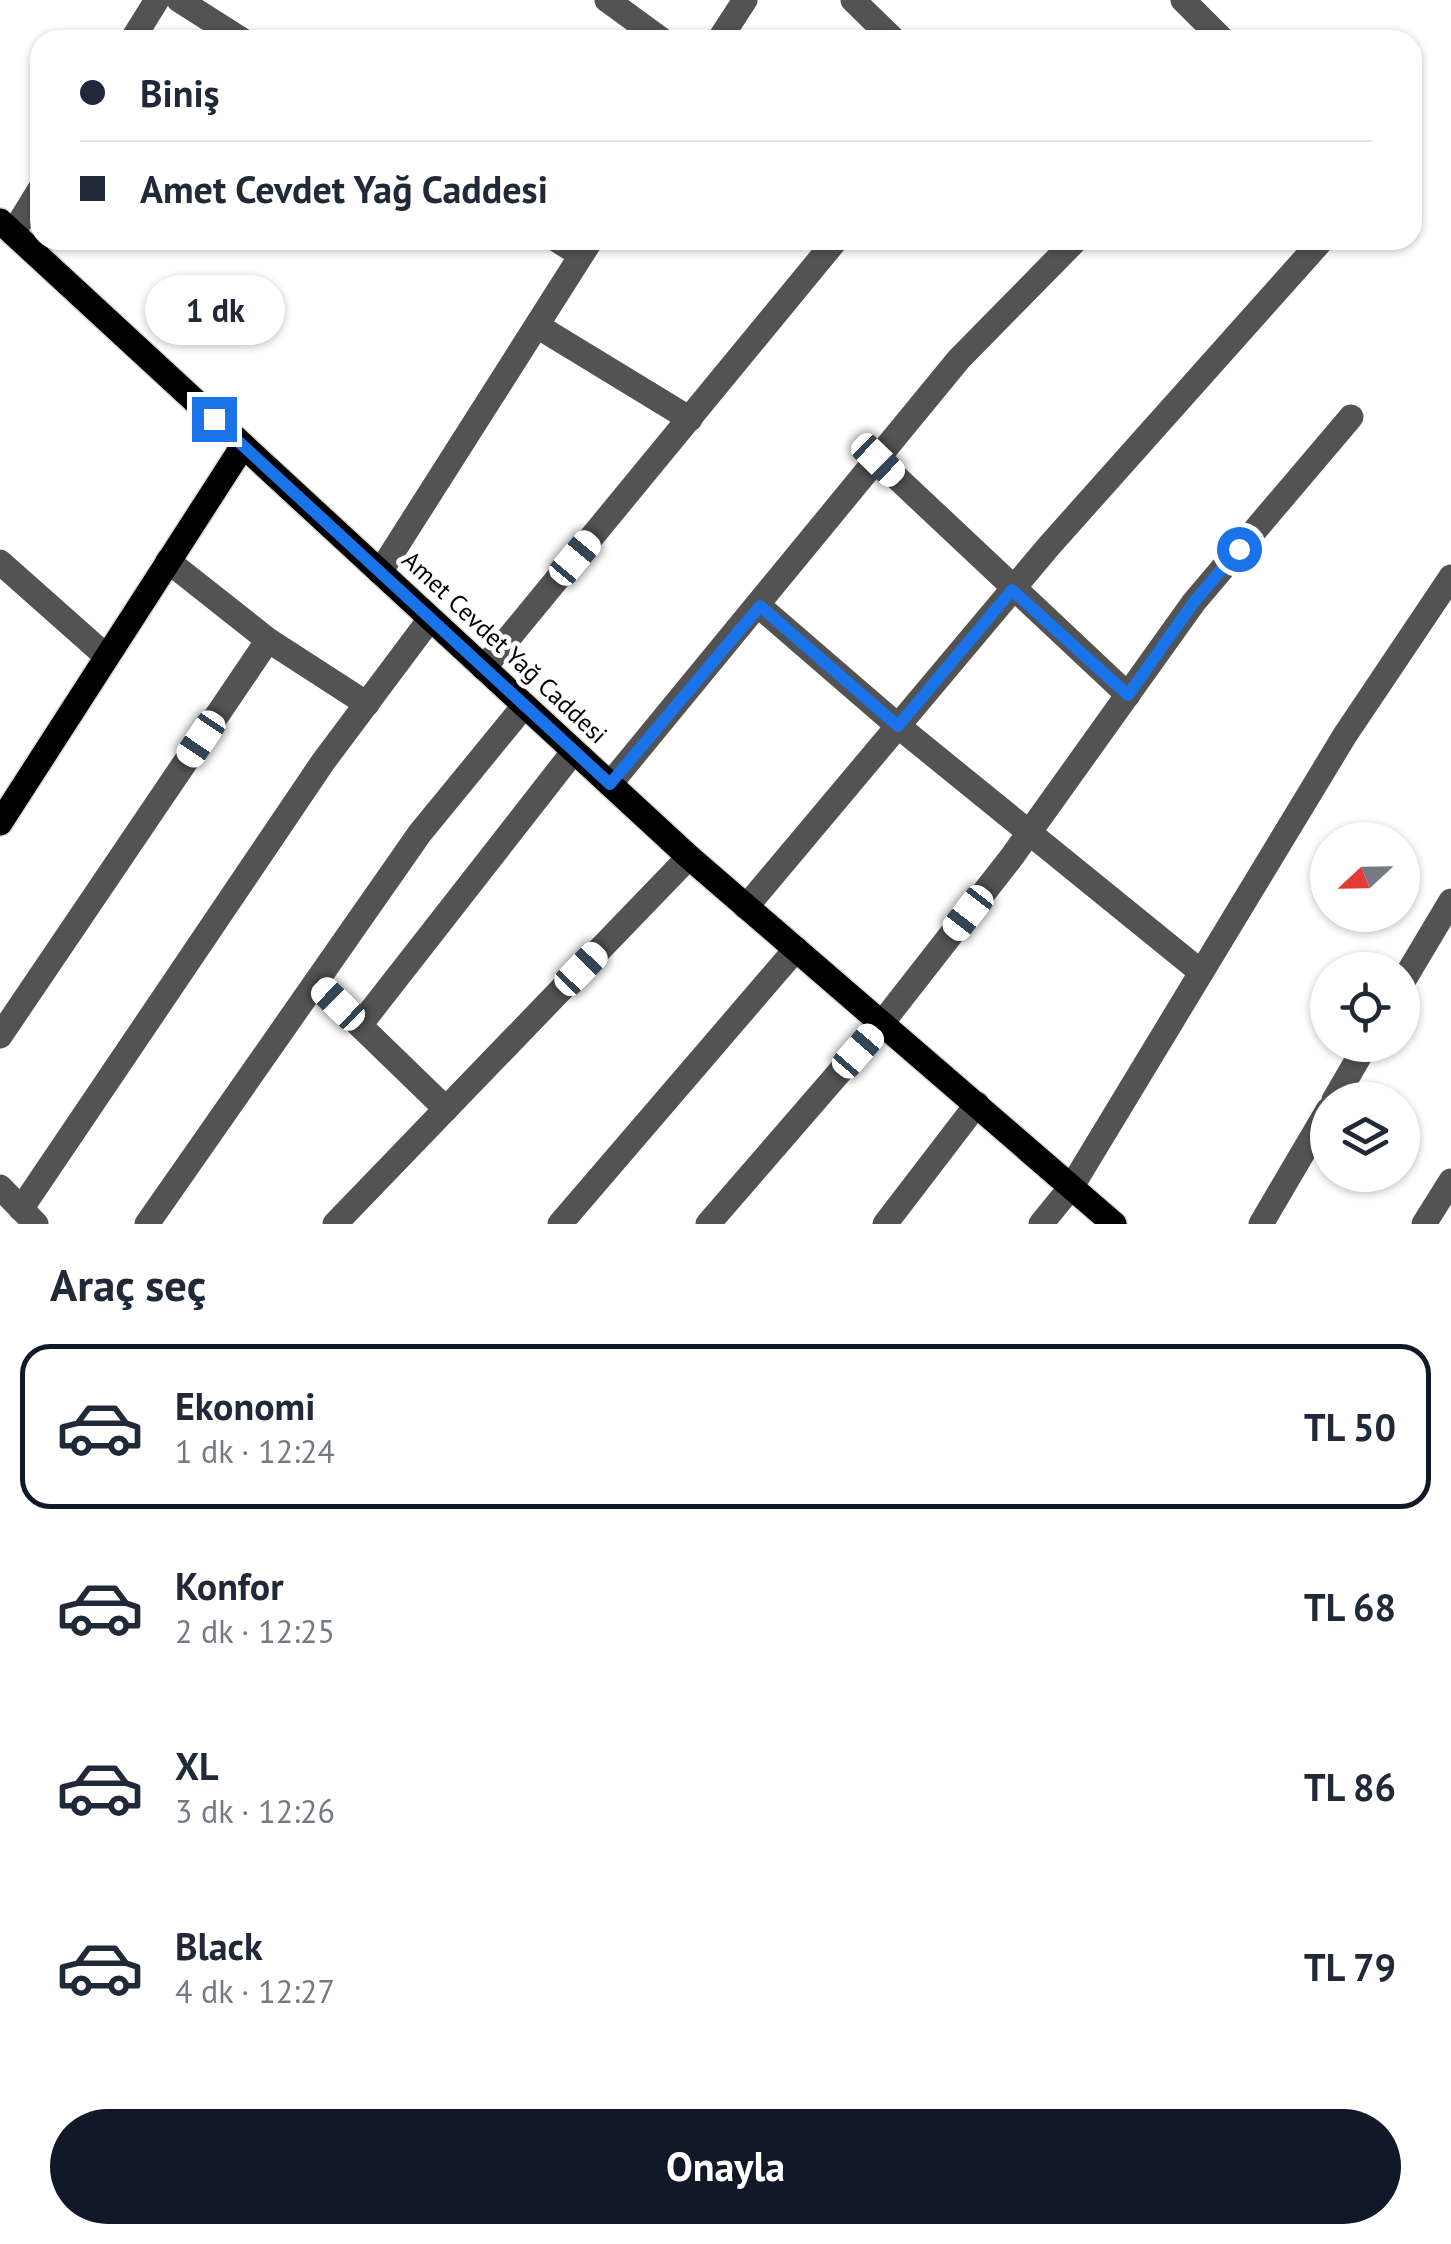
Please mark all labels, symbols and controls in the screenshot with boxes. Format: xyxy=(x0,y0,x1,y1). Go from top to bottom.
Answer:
text: Biniş xyxy=(140,68,220,117)
text: Amet Cevdet Yağ Caddesi xyxy=(140,164,548,213)
callout: 1 dk xyxy=(144,274,284,344)
text: 1 dk xyxy=(185,289,245,331)
route end xyxy=(192,397,237,442)
car xyxy=(846,428,910,492)
car xyxy=(544,525,606,591)
route start xyxy=(1217,527,1262,572)
street label: Amet Cevdet Yağ Caddesi xyxy=(396,544,614,750)
car xyxy=(172,706,230,772)
north arrow xyxy=(1310,822,1420,932)
map controls xyxy=(1310,822,1420,1192)
car xyxy=(938,880,998,946)
car xyxy=(549,937,613,1001)
button: locate xyxy=(1310,952,1420,1062)
car xyxy=(306,972,370,1036)
car xyxy=(827,1019,889,1083)
button: layers xyxy=(1310,1082,1420,1192)
text: Araç seç xyxy=(50,1255,206,1313)
text: Ekonomi xyxy=(175,1381,315,1430)
icon: car xyxy=(55,1382,145,1472)
text: TL 50 xyxy=(1304,1402,1396,1451)
text: 1 dk · 12:24 xyxy=(175,1430,335,1472)
text: Konfor xyxy=(175,1561,284,1610)
icon: car xyxy=(55,1562,145,1652)
text: TL 68 xyxy=(1304,1582,1396,1631)
text: 2 dk · 12:25 xyxy=(175,1610,335,1652)
text: XL xyxy=(175,1741,219,1790)
icon: car xyxy=(55,1742,145,1832)
text: TL 86 xyxy=(1304,1762,1396,1811)
text: 3 dk · 12:26 xyxy=(175,1790,335,1832)
text: Black xyxy=(175,1921,263,1970)
icon: car xyxy=(55,1922,145,2012)
text: TL 79 xyxy=(1304,1942,1396,1991)
text: 4 dk · 12:27 xyxy=(175,1970,335,2012)
button: Onayla xyxy=(50,2109,1401,2224)

